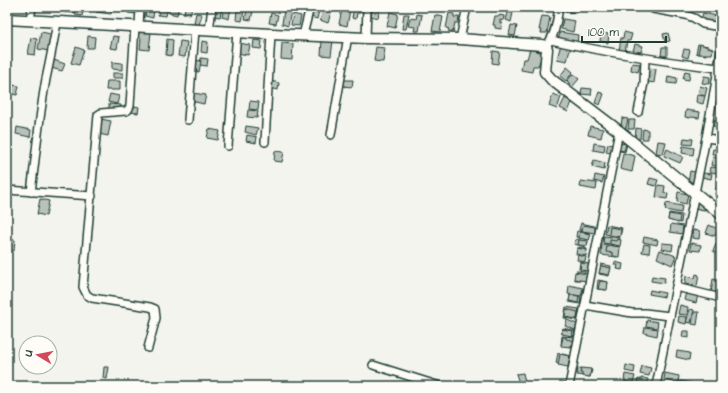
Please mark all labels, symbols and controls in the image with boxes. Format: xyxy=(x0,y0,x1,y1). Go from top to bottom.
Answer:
scale bar xyxy=(582,18,666,44)
text: 100 m xyxy=(588,24,619,41)
north arrow xyxy=(18,335,58,375)
text: U xyxy=(21,349,37,359)

